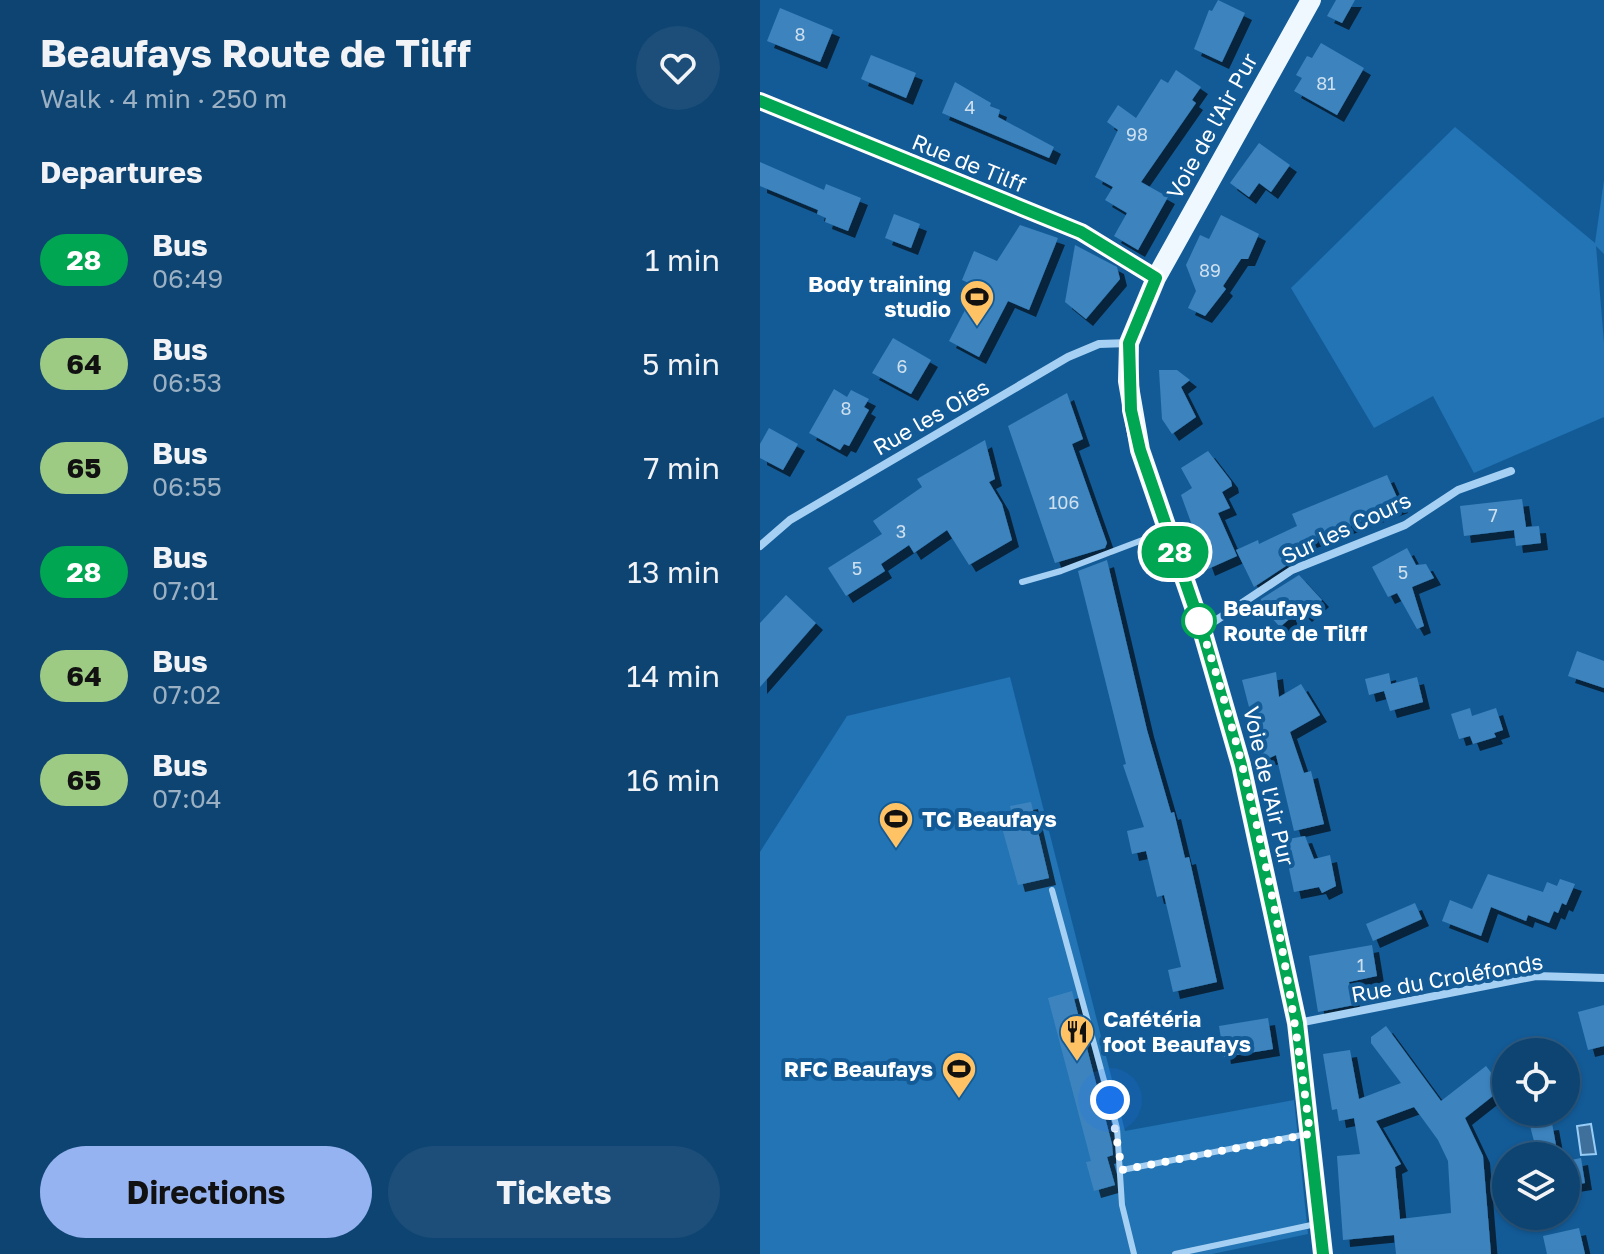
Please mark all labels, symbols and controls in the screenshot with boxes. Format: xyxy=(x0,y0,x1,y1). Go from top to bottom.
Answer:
house number: 8 xyxy=(795,23,805,45)
button: heart xyxy=(636,26,720,110)
text: Beaufays Route de Tilff xyxy=(40,30,471,75)
street label: Voie de l'Air Pur xyxy=(1160,48,1263,204)
house number: 81 xyxy=(1316,72,1336,94)
text: Walk · 4 min · 250 m xyxy=(40,83,287,114)
house number: 4 xyxy=(965,96,976,118)
house number: 98 xyxy=(1126,123,1148,145)
street label: Rue de Tilff xyxy=(908,127,1030,198)
text: Departures xyxy=(40,154,203,190)
text: Bus xyxy=(152,227,208,263)
text: 1 min xyxy=(645,242,720,278)
text: 28 xyxy=(66,243,102,276)
house number: 89 xyxy=(1199,259,1221,281)
text: 06:49 xyxy=(152,263,223,294)
place label: Body training studio xyxy=(808,270,951,322)
sports icon: Body training studio xyxy=(958,278,996,328)
text: Bus xyxy=(152,331,208,367)
text: 5 min xyxy=(642,346,720,382)
text: 64 xyxy=(66,347,102,380)
house number: 6 xyxy=(897,355,907,377)
text: 06:53 xyxy=(152,367,222,398)
street label: Rue les Oies xyxy=(868,373,994,461)
house number: 8 xyxy=(841,397,851,419)
text: Bus xyxy=(152,435,208,471)
text: 7 min xyxy=(644,450,720,486)
text: 65 xyxy=(67,451,101,484)
text: 06:55 xyxy=(152,471,222,502)
street label: Sur les Cours xyxy=(1277,486,1415,569)
house number: 106 xyxy=(1049,491,1079,513)
house number: 7 xyxy=(1488,504,1498,526)
house number: 3 xyxy=(896,520,906,542)
line badge: 28 xyxy=(1139,526,1211,578)
text: 28 xyxy=(1157,535,1193,568)
text: Bus xyxy=(152,539,208,575)
text: 13 min xyxy=(627,554,720,590)
text: 28 xyxy=(66,555,102,588)
house number: 5 xyxy=(852,557,862,579)
house number: 5 xyxy=(1398,561,1408,583)
text: 07:01 xyxy=(152,575,218,606)
place label: Beaufays Route de Tilff xyxy=(1223,594,1367,646)
marker: Beaufays Route de Tilff xyxy=(1182,604,1216,638)
text: Bus xyxy=(152,643,208,679)
text: 14 min xyxy=(627,658,720,694)
text: 64 xyxy=(66,659,102,692)
text: 07:02 xyxy=(152,679,221,710)
street label: Voie de l'Air Pur xyxy=(1238,704,1301,869)
text: Bus xyxy=(152,747,208,783)
text: 16 min xyxy=(627,762,720,798)
text: 65 xyxy=(67,763,101,796)
text: 07:04 xyxy=(152,783,222,814)
sports icon: TC Beaufays xyxy=(877,800,915,850)
place label: TC Beaufays xyxy=(922,805,1057,832)
street label: Rue du Croléfonds xyxy=(1349,947,1545,1008)
house number: 1 xyxy=(1357,954,1366,976)
place label: Cafétéria foot Beaufays xyxy=(1103,1005,1251,1057)
restaurant icon: Cafétéria foot Beaufays xyxy=(1058,1013,1096,1063)
map controls xyxy=(1492,1038,1580,1230)
button: locate xyxy=(1492,1038,1580,1126)
sports icon: RFC Beaufays xyxy=(940,1050,978,1100)
place label: RFC Beaufays xyxy=(784,1055,933,1082)
your location xyxy=(1090,1080,1130,1120)
button: layers xyxy=(1492,1142,1580,1230)
button: Directions xyxy=(40,1146,372,1238)
button: Tickets xyxy=(388,1146,720,1238)

